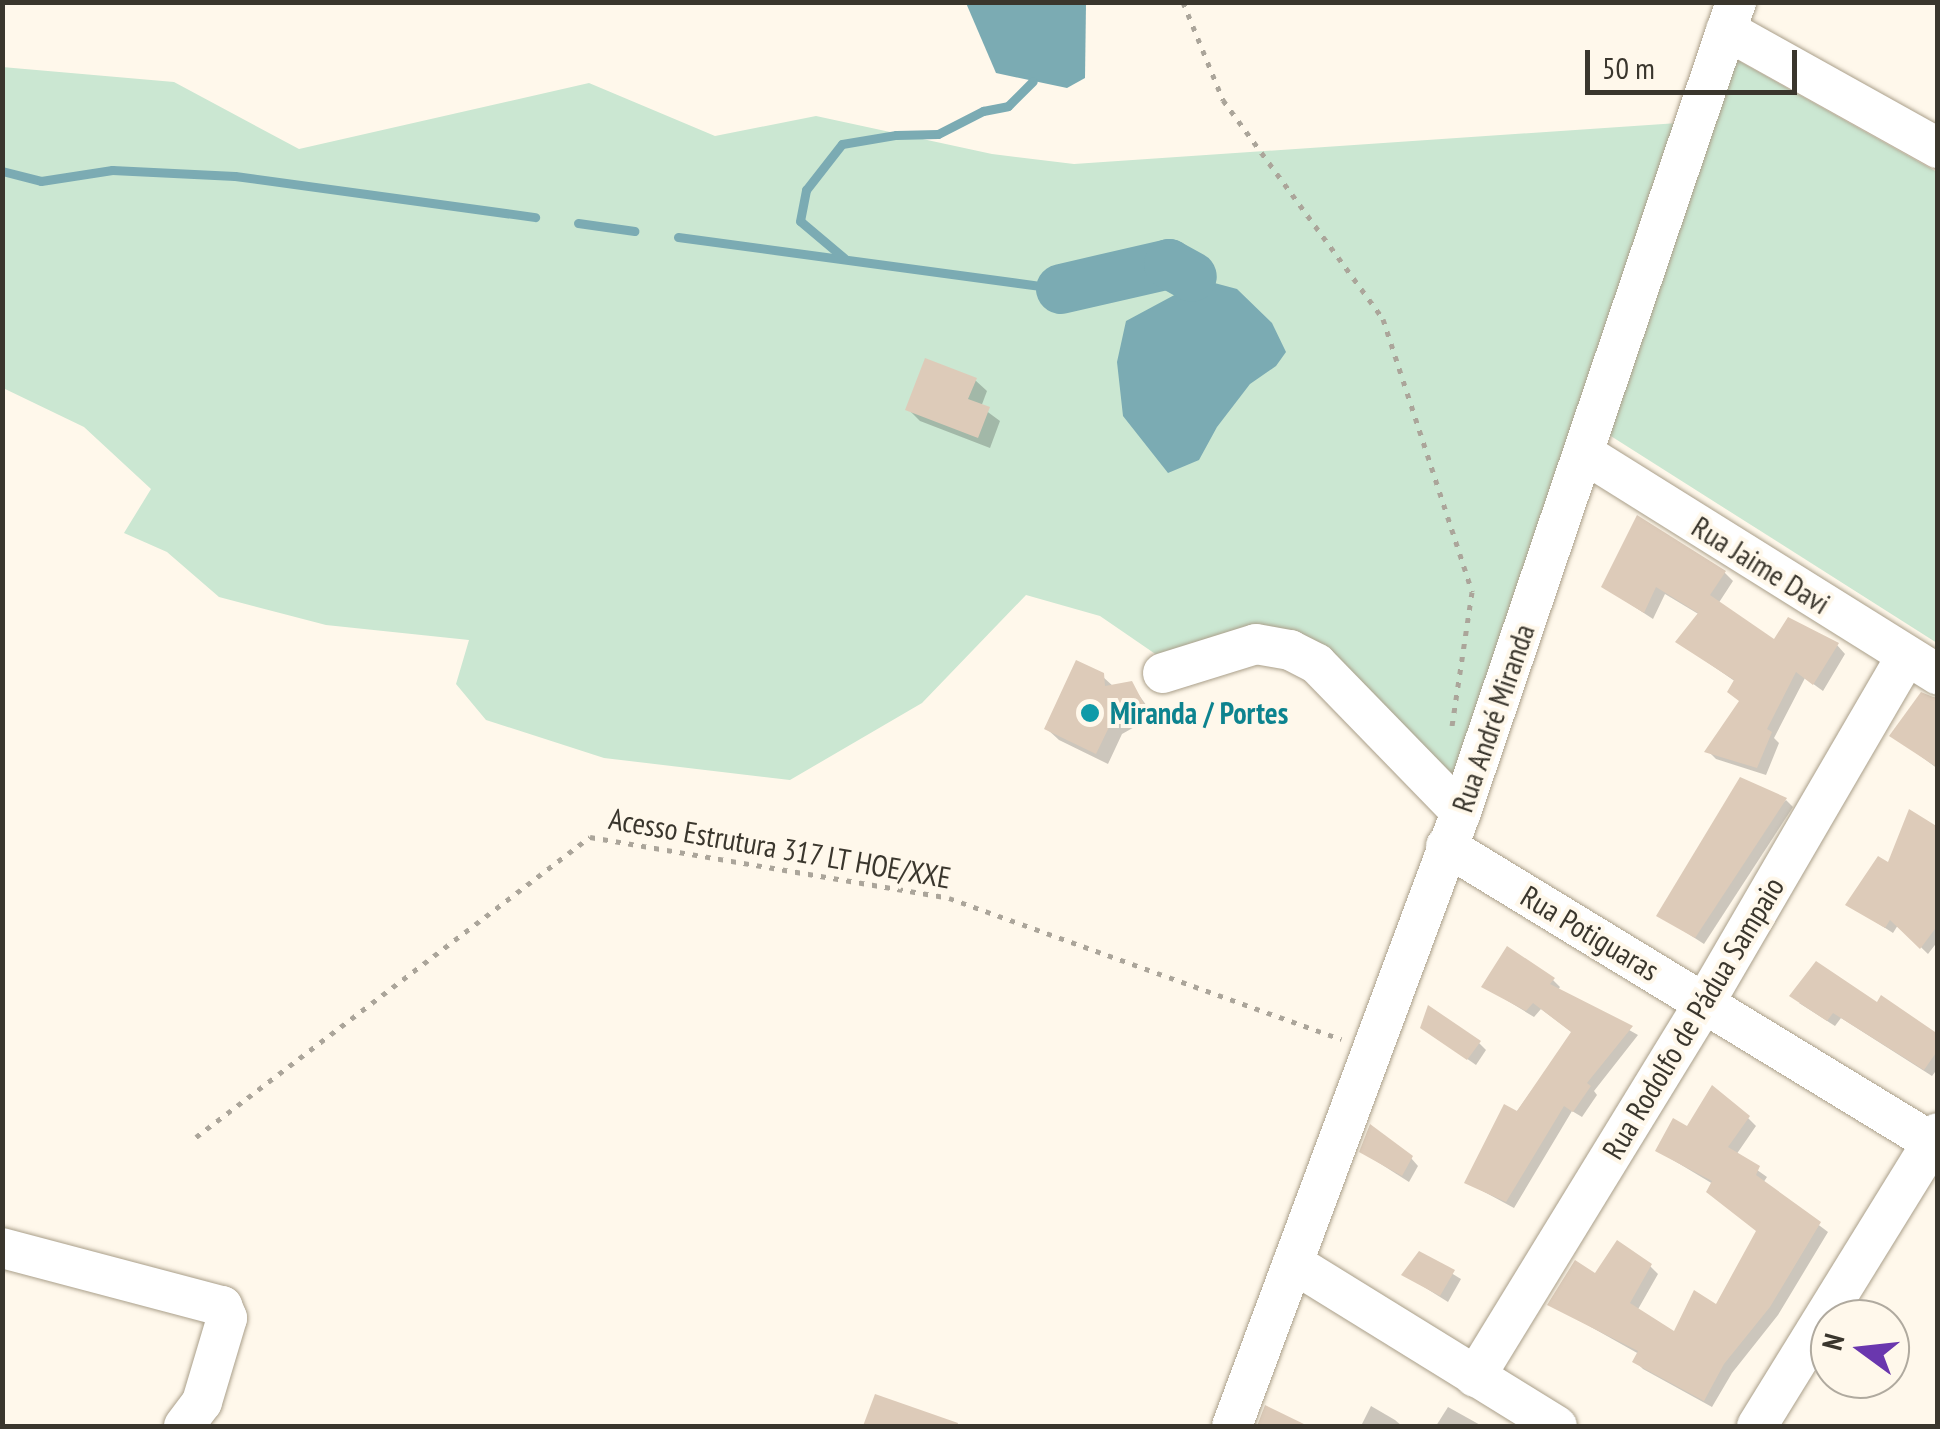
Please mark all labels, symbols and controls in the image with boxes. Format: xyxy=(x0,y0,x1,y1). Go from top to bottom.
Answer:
scale bar xyxy=(1590,30,1802,92)
text: 50 m xyxy=(1602,48,1655,87)
street label: Rua Jaime Davi xyxy=(1685,508,1837,622)
street label: Rua André Miranda xyxy=(1444,619,1542,817)
place label: Miranda / Portes xyxy=(1110,695,1288,731)
marker: Miranda / Portes xyxy=(1079,702,1101,724)
street label: Acesso Estrutura 317 LT HOE/XXE xyxy=(605,800,955,896)
street label: Rua Rodolfo de Pádua Sampaio xyxy=(1595,871,1791,1165)
street label: Rua Potiguaras xyxy=(1515,878,1665,988)
north arrow xyxy=(1810,1299,1910,1399)
text: N xyxy=(1813,1330,1852,1354)

